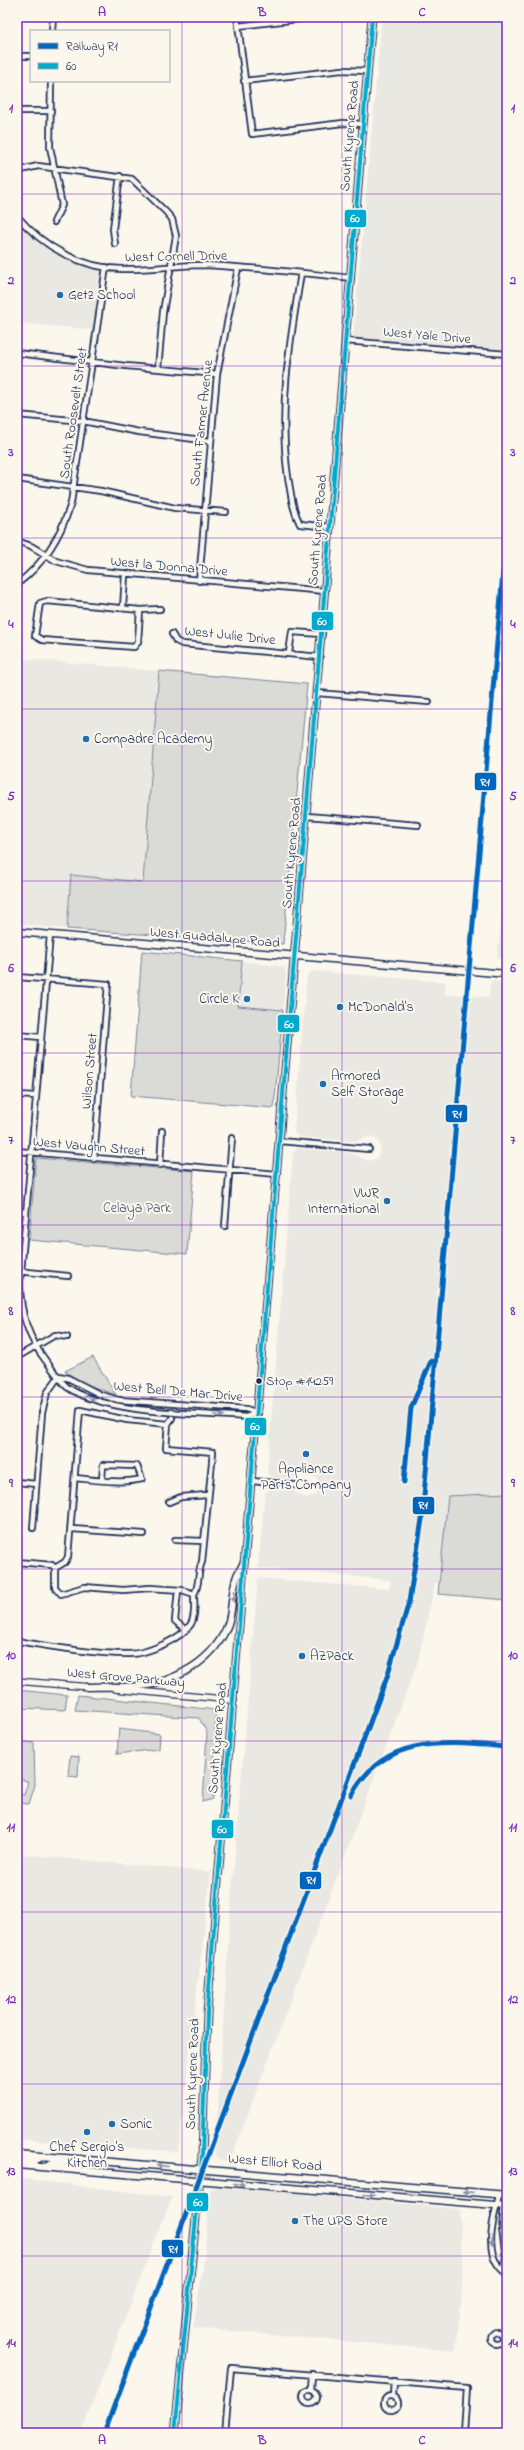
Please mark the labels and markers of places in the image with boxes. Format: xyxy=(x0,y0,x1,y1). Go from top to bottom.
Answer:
place label: Getz School xyxy=(68,285,135,306)
marker: Getz School xyxy=(55,290,65,300)
place label: Compadre Academy xyxy=(94,729,212,751)
marker: Compadre Academy xyxy=(81,734,91,744)
place label: Circle K xyxy=(199,989,239,1010)
marker: Circle K xyxy=(242,994,252,1004)
place label: McDonald's xyxy=(348,997,414,1018)
marker: McDonald's xyxy=(335,1002,345,1012)
place label: Armored Self Storage xyxy=(331,1066,405,1104)
marker: Armored Self Storage xyxy=(318,1079,328,1089)
place label: VWR International xyxy=(308,1183,379,1220)
marker: VWR International xyxy=(382,1196,392,1206)
place label: Stop #14259 xyxy=(266,1372,333,1391)
marker: Stop #14259 xyxy=(254,1376,264,1386)
marker: Appliance Parts Company xyxy=(301,1449,311,1459)
place label: Appliance Parts Company xyxy=(261,1459,351,1497)
place label: AZPack xyxy=(310,1646,355,1667)
marker: AZPack xyxy=(297,1651,307,1661)
place label: Sonic xyxy=(120,2114,153,2135)
marker: Sonic xyxy=(107,2119,117,2129)
marker: Chef Sergio's Kitchen xyxy=(82,2127,92,2137)
place label: Chef Sergio's Kitchen xyxy=(50,2137,124,2174)
place label: The UPS Store xyxy=(303,2211,388,2232)
marker: The UPS Store xyxy=(290,2216,300,2226)

